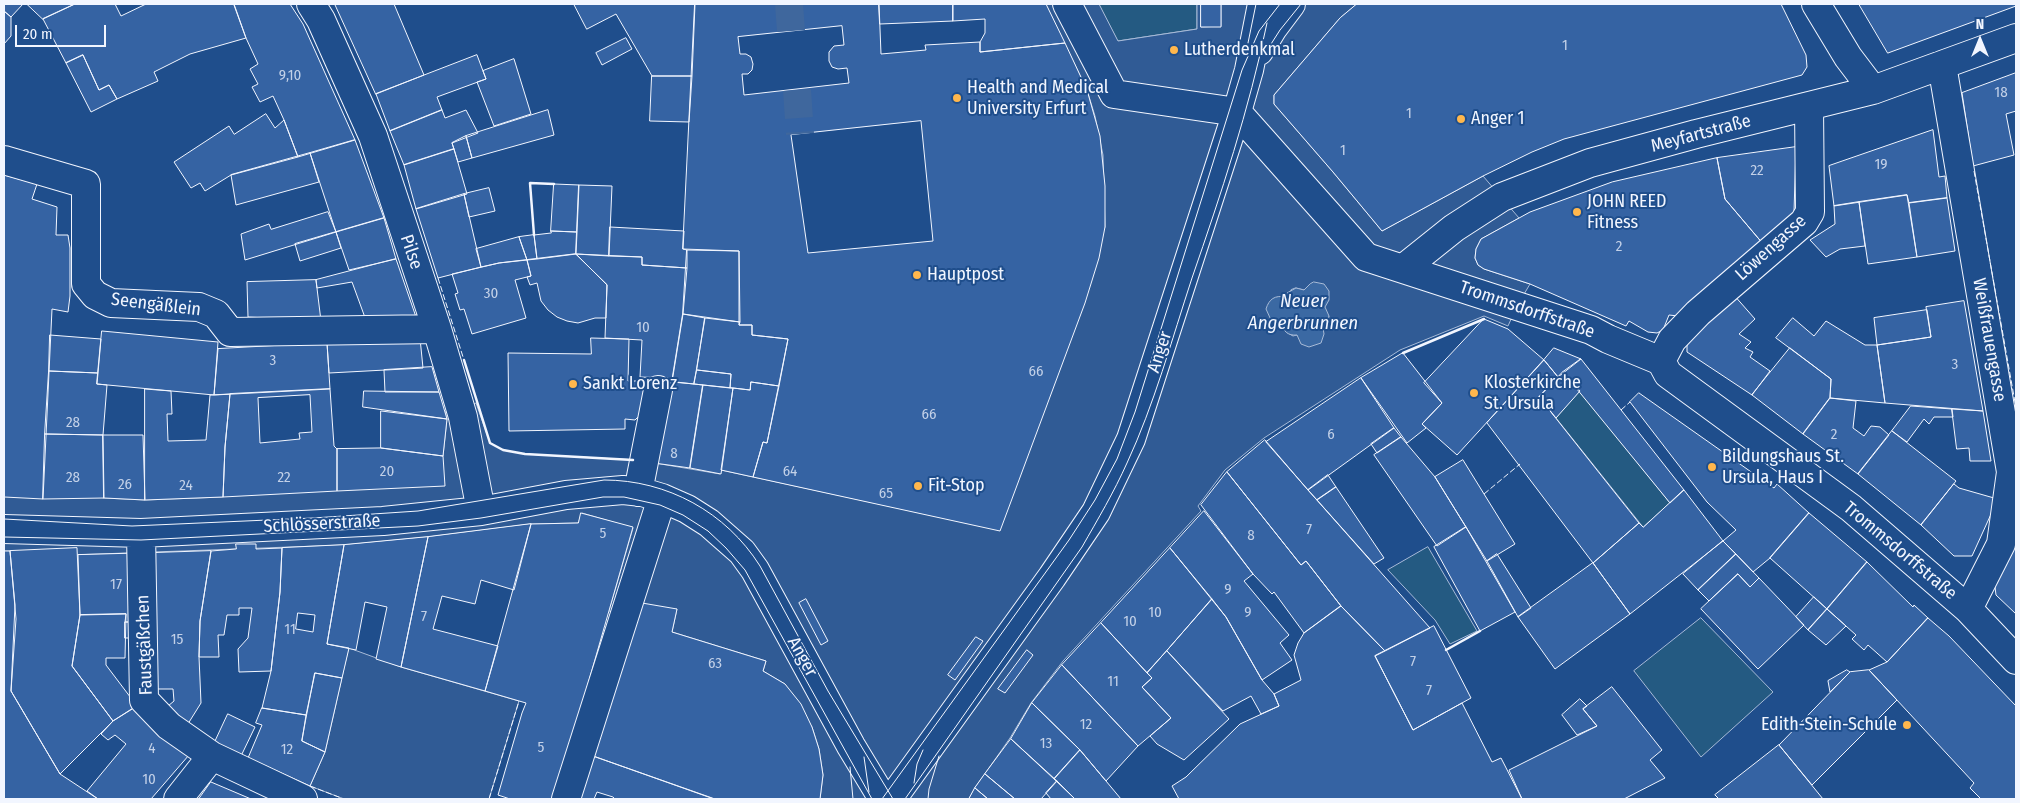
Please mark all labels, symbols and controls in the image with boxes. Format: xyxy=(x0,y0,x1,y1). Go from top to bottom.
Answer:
scale bar xyxy=(18,15,109,47)
north arrow xyxy=(1955,15,2005,65)
text: N xyxy=(1976,16,1984,33)
text: 20 m xyxy=(23,25,53,43)
house number: 1 xyxy=(1562,37,1568,55)
place label: Lutherdenkmal xyxy=(1184,39,1295,61)
marker: Lutherdenkmal xyxy=(1168,44,1180,56)
house number: 9,10 xyxy=(279,67,301,85)
place label: Health and Medical University Erfurt xyxy=(967,77,1109,120)
house number: 18 xyxy=(1994,84,2008,102)
marker: Health and Medical University Erfurt xyxy=(951,92,963,104)
house number: 1 xyxy=(1406,105,1412,123)
place label: Anger 1 xyxy=(1471,108,1525,130)
street label: Meyfartstraße xyxy=(1649,110,1753,158)
marker: Anger 1 xyxy=(1455,113,1467,125)
house number: 1 xyxy=(1340,142,1346,160)
house number: 19 xyxy=(1874,156,1888,174)
house number: 22 xyxy=(1750,162,1764,180)
place label: JOHN REED Fitness xyxy=(1587,191,1666,233)
marker: JOHN REED Fitness xyxy=(1571,206,1583,218)
street label: Löwengasse xyxy=(1731,210,1811,286)
street label: Pilse xyxy=(395,232,427,272)
house number: 2 xyxy=(1616,238,1622,256)
place label: Hauptpost xyxy=(927,264,1004,286)
marker: Hauptpost xyxy=(911,269,923,281)
street label: Trommsdorffstraße xyxy=(1457,277,1597,343)
street label: Weißfrauengasse xyxy=(1968,277,2010,403)
house number: 30 xyxy=(484,285,498,303)
street label: Seengäßlein xyxy=(110,289,202,321)
water label: Neuer Angerbrunnen xyxy=(1248,291,1358,335)
house number: 10 xyxy=(636,319,650,337)
street label: Anger xyxy=(1143,329,1177,375)
house number: 3 xyxy=(270,352,276,370)
house number: 3 xyxy=(1952,356,1958,374)
house number: 66 xyxy=(1029,363,1043,381)
place label: Klosterkirche St. Ursula xyxy=(1484,372,1581,414)
place label: Sankt Lorenz xyxy=(583,373,677,395)
marker: Sankt Lorenz xyxy=(567,378,579,390)
marker: Klosterkirche St. Ursula xyxy=(1468,387,1480,399)
house number: 66 xyxy=(922,406,936,424)
house number: 28 xyxy=(66,414,80,432)
house number: 6 xyxy=(1327,426,1335,444)
house number: 2 xyxy=(1831,426,1837,444)
house number: 8 xyxy=(670,445,678,463)
place label: Bildungshaus St. Ursula, Haus I xyxy=(1722,446,1844,488)
marker: Bildungshaus St. Ursula, Haus I xyxy=(1706,461,1718,473)
house number: 20 xyxy=(380,463,394,481)
house number: 64 xyxy=(783,463,797,481)
house number: 28 xyxy=(66,469,80,487)
house number: 22 xyxy=(277,469,291,487)
place label: Fit-Stop xyxy=(928,475,985,497)
house number: 26 xyxy=(118,476,132,494)
house number: 24 xyxy=(179,477,193,495)
marker: Fit-Stop xyxy=(912,480,924,492)
house number: 65 xyxy=(879,485,893,503)
street label: Trommsdorffstraße xyxy=(1839,497,1961,605)
street label: Schlösserstraße xyxy=(263,510,381,538)
house number: 7 xyxy=(1306,521,1312,539)
house number: 5 xyxy=(600,525,606,543)
house number: 8 xyxy=(1247,527,1255,545)
house number: 17 xyxy=(110,576,122,594)
house number: 9 xyxy=(1224,581,1232,599)
street label: Faustgäßchen xyxy=(132,594,158,696)
house number: 10 xyxy=(1148,604,1162,622)
house number: 9 xyxy=(1244,604,1252,622)
house number: 7 xyxy=(421,608,427,626)
house number: 10 xyxy=(1123,613,1137,631)
house number: 11 xyxy=(284,621,296,639)
house number: 15 xyxy=(171,631,183,649)
street label: Anger xyxy=(782,633,822,681)
house number: 7 xyxy=(1410,653,1416,671)
house number: 63 xyxy=(708,655,722,673)
house number: 11 xyxy=(1107,673,1119,691)
house number: 7 xyxy=(1426,682,1432,700)
place label: Edith-Stein-Schule xyxy=(1761,714,1897,736)
house number: 12 xyxy=(1080,716,1092,734)
marker: Edith-Stein-Schule xyxy=(1901,719,1913,731)
house number: 13 xyxy=(1040,735,1052,753)
house number: 5 xyxy=(538,739,544,757)
house number: 4 xyxy=(148,740,156,758)
house number: 12 xyxy=(281,741,293,759)
house number: 10 xyxy=(142,771,156,789)

